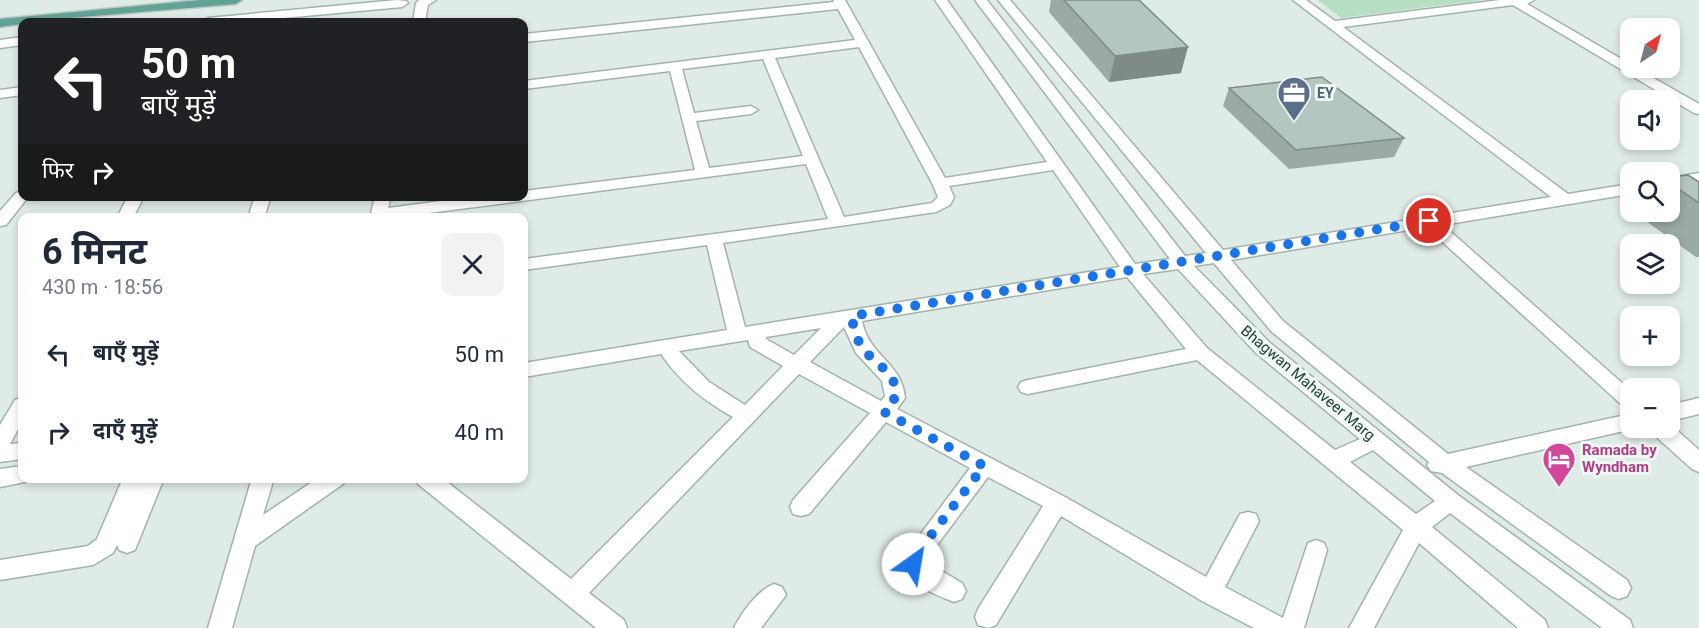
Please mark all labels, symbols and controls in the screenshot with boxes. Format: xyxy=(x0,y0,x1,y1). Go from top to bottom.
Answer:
north arrow xyxy=(1620,18,1680,78)
map controls xyxy=(1620,18,1680,438)
text: 50 m xyxy=(141,39,236,88)
icon: left xyxy=(42,42,120,120)
office icon: EY xyxy=(1276,75,1312,122)
place label: EY xyxy=(1317,85,1334,101)
text: बाएँ मुड़ें xyxy=(141,89,216,121)
button: sound xyxy=(1620,90,1680,150)
icon: right xyxy=(86,156,119,189)
text: फिर xyxy=(42,158,74,183)
button: search xyxy=(1620,162,1680,222)
pin xyxy=(1403,195,1454,246)
icon: arrive xyxy=(1412,204,1445,237)
text: 6 मिनट xyxy=(42,231,147,273)
button: close xyxy=(441,233,504,296)
button: layers xyxy=(1620,234,1680,294)
text: 430 m · 18:56 xyxy=(42,275,163,299)
button: + xyxy=(1620,306,1680,366)
street label: Bhagwan Mahaveer Marg xyxy=(1237,322,1379,444)
icon: left xyxy=(42,338,75,371)
text: बाएँ मुड़ें xyxy=(93,340,159,365)
text: 50 m xyxy=(455,342,504,367)
button: − xyxy=(1620,378,1680,438)
icon: right xyxy=(42,416,75,449)
text: दाएँ मुड़ें xyxy=(93,418,158,443)
text: 40 m xyxy=(455,420,504,445)
hotel icon: Ramada by Wyndham xyxy=(1541,441,1577,488)
place label: Ramada by Wyndham xyxy=(1582,441,1657,476)
position arrow xyxy=(881,532,945,596)

